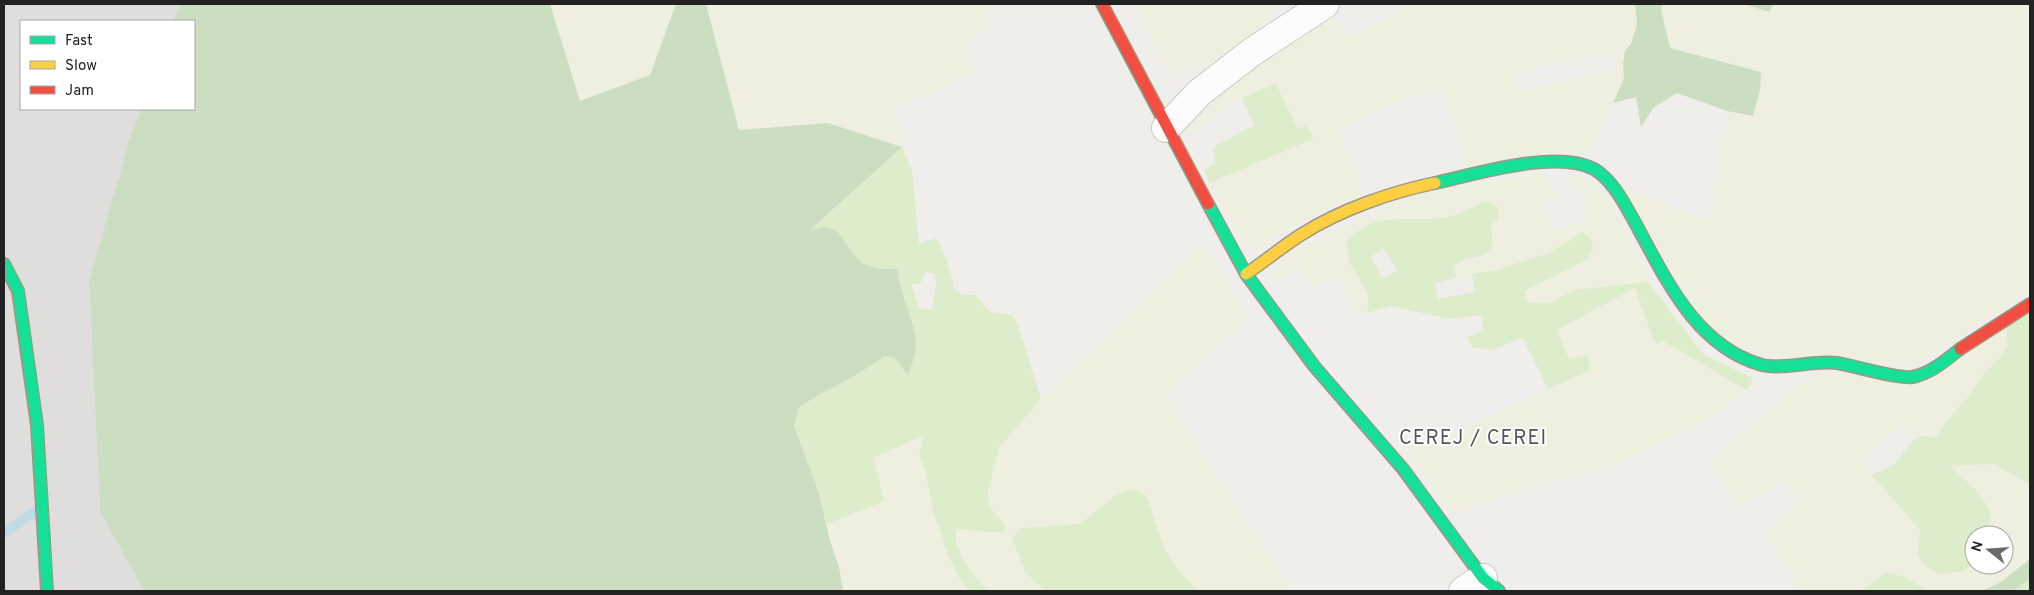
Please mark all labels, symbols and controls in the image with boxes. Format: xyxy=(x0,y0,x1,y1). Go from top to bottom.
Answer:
legend xyxy=(20,20,195,110)
text: Fast xyxy=(65,32,93,51)
text: Slow xyxy=(65,57,97,76)
text: Jam xyxy=(65,82,94,101)
district label: CEREJ / CEREI xyxy=(1399,426,1547,452)
north arrow xyxy=(1964,525,2014,575)
text: N xyxy=(1968,539,1988,554)

